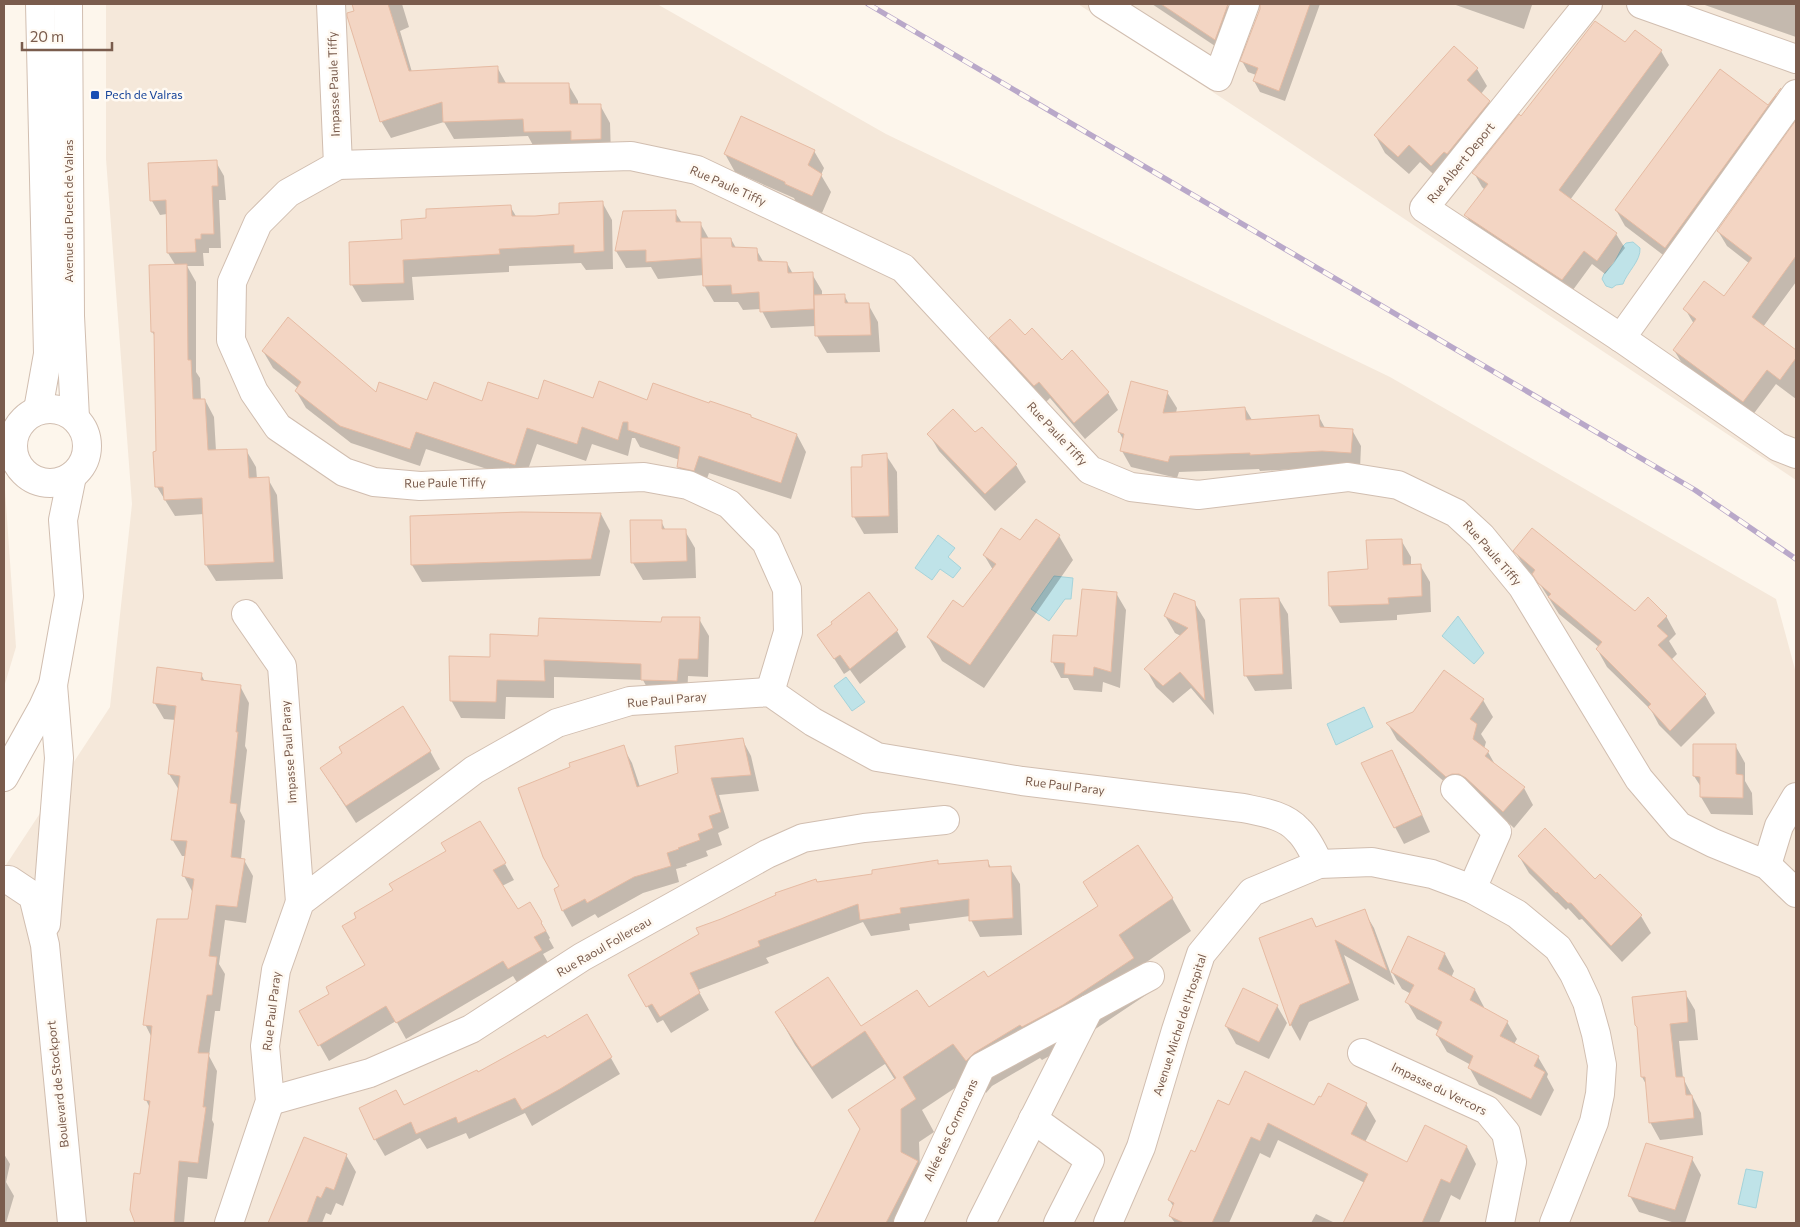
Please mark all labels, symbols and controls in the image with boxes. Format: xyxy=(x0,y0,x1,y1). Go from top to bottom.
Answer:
scale bar xyxy=(22,20,112,52)
text: 20 m xyxy=(30,27,64,45)
street label: Impasse Paule Tiffy xyxy=(324,31,342,137)
place label: Pech de Valras xyxy=(105,87,183,101)
marker: Pech de Valras xyxy=(89,89,101,101)
street label: Rue Albert Deport xyxy=(1424,119,1497,205)
street label: Avenue du Puech de Valras xyxy=(61,140,75,282)
street label: Rue Paule Tiffy xyxy=(688,162,769,208)
street label: Rue Paule Tiffy xyxy=(1025,399,1091,468)
street label: Rue Paule Tiffy xyxy=(404,474,486,490)
street label: Rue Paule Tiffy xyxy=(1461,517,1525,588)
street label: Rue Paul Paray xyxy=(626,689,707,709)
street label: Impasse Paul Paray xyxy=(277,700,299,804)
street label: Rue Paul Paray xyxy=(1025,773,1106,797)
street label: Rue Raoul Follereau xyxy=(554,913,653,979)
street label: Avenue Michel de l'Hospital xyxy=(1149,952,1209,1097)
street label: Rue Paul Paray xyxy=(259,970,283,1051)
street label: Boulevard de Stockport xyxy=(43,1020,71,1148)
street label: Impasse du Vercors xyxy=(1390,1059,1489,1117)
street label: Allée des Cormorans xyxy=(920,1076,980,1183)

